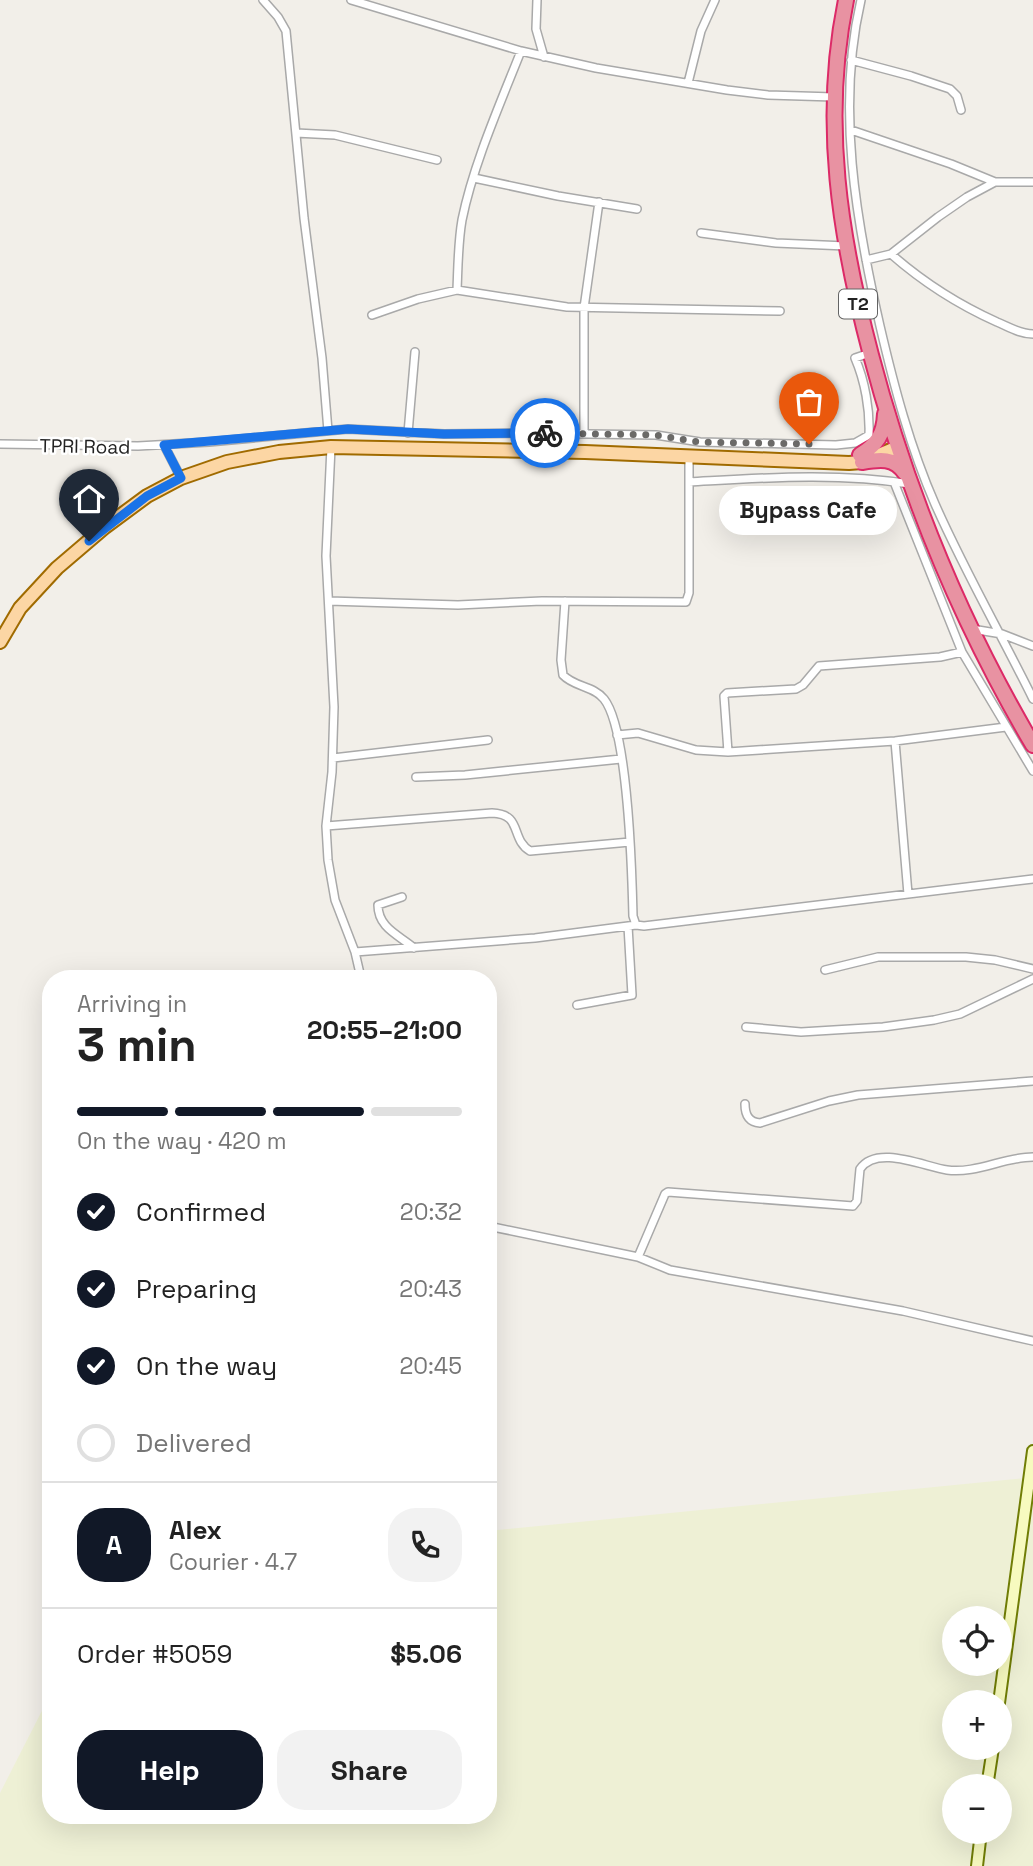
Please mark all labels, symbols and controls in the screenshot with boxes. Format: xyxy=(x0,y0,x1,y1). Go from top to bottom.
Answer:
road number: T2 xyxy=(839,290,877,318)
pin xyxy=(779,372,839,444)
icon: bag xyxy=(790,383,828,421)
courier xyxy=(510,398,580,468)
icon: bike xyxy=(526,414,564,452)
street label: TPRI Road xyxy=(39,433,131,460)
pin xyxy=(59,469,119,541)
icon: home xyxy=(70,480,108,518)
callout: Bypass Cafe xyxy=(720,486,898,535)
text: Bypass Cafe xyxy=(739,495,877,525)
text: Arriving in xyxy=(77,989,187,1019)
text: 20:55–21:00 xyxy=(307,1013,462,1047)
text: 3 min xyxy=(77,1016,197,1074)
text: On the way · 420 m xyxy=(77,1126,287,1156)
icon: check xyxy=(77,1193,115,1231)
text: Confirmed xyxy=(136,1195,266,1229)
text: 20:32 xyxy=(400,1197,462,1227)
icon: check xyxy=(77,1270,115,1308)
text: Preparing xyxy=(136,1272,257,1306)
text: 20:43 xyxy=(399,1274,462,1304)
icon: check xyxy=(77,1347,115,1385)
text: On the way xyxy=(136,1349,277,1383)
text: 20:45 xyxy=(399,1351,462,1381)
text: Delivered xyxy=(136,1426,252,1460)
button: phone xyxy=(388,1508,462,1582)
text: Alex xyxy=(169,1513,222,1547)
text: A xyxy=(106,1528,122,1562)
text: Courier · 4.7 xyxy=(169,1547,297,1577)
map controls xyxy=(942,1606,1012,1844)
button: locate xyxy=(942,1606,1012,1676)
text: Order #5059 xyxy=(77,1637,232,1671)
text: $5.06 xyxy=(390,1637,462,1671)
button: + xyxy=(942,1690,1012,1760)
button: Help xyxy=(77,1730,263,1810)
button: Share xyxy=(277,1730,462,1810)
button: − xyxy=(942,1774,1012,1844)

